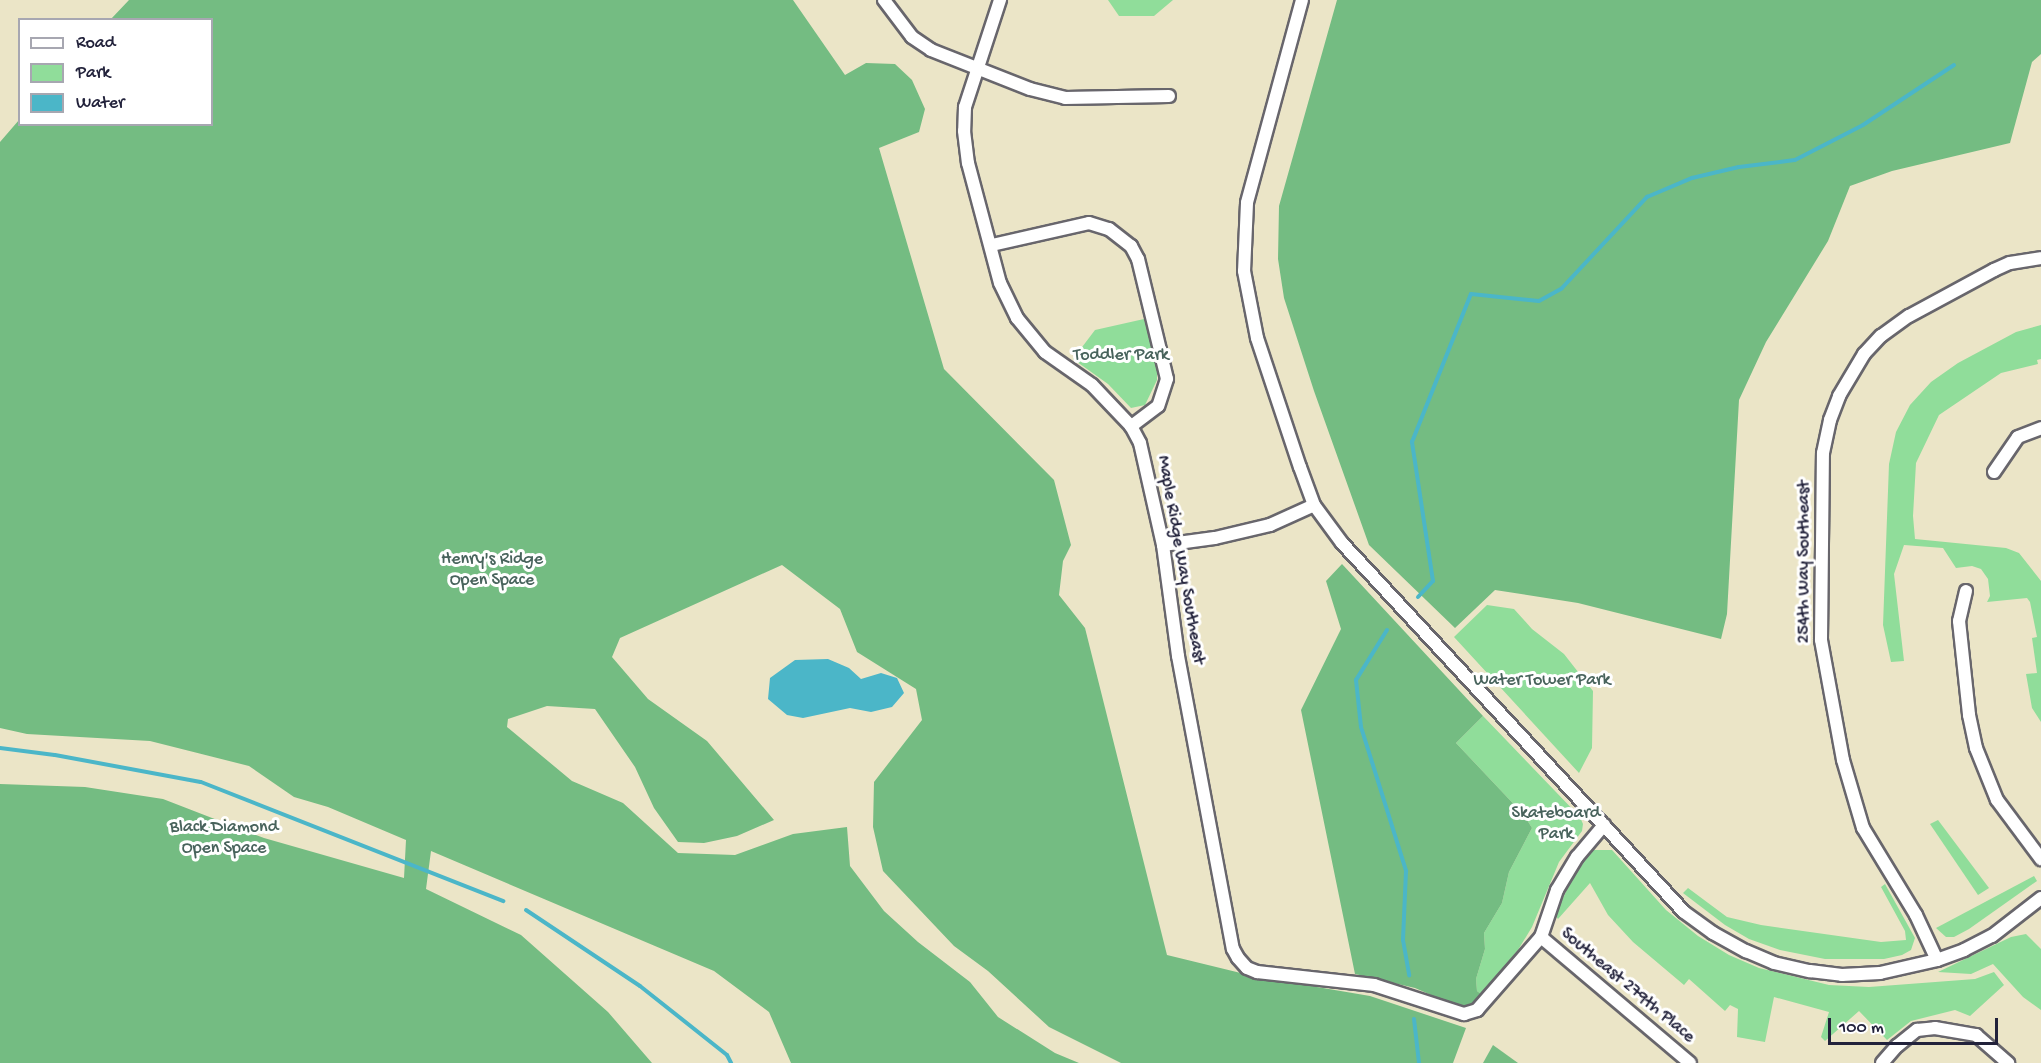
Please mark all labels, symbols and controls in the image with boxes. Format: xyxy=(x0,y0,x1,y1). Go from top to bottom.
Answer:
legend xyxy=(18,18,213,126)
text: Road xyxy=(76,33,115,54)
text: Park xyxy=(76,63,110,84)
text: Water xyxy=(76,93,124,114)
park label: Toddler Park xyxy=(1073,345,1169,367)
street label: Maple Ridge Way Southeast xyxy=(1151,454,1209,666)
street label: 254th Way Southeast xyxy=(1794,481,1816,643)
park label: Henry's Ridge Open Space xyxy=(441,550,543,592)
park label: Water Tower Park xyxy=(1473,670,1611,692)
park label: Skateboard Park xyxy=(1512,804,1600,846)
park label: Black Diamond Open Space xyxy=(170,818,278,860)
street label: Southeast 279th Place xyxy=(1556,924,1698,1048)
scale bar xyxy=(1831,1006,2000,1044)
text: 100 m xyxy=(1839,1018,1884,1039)

